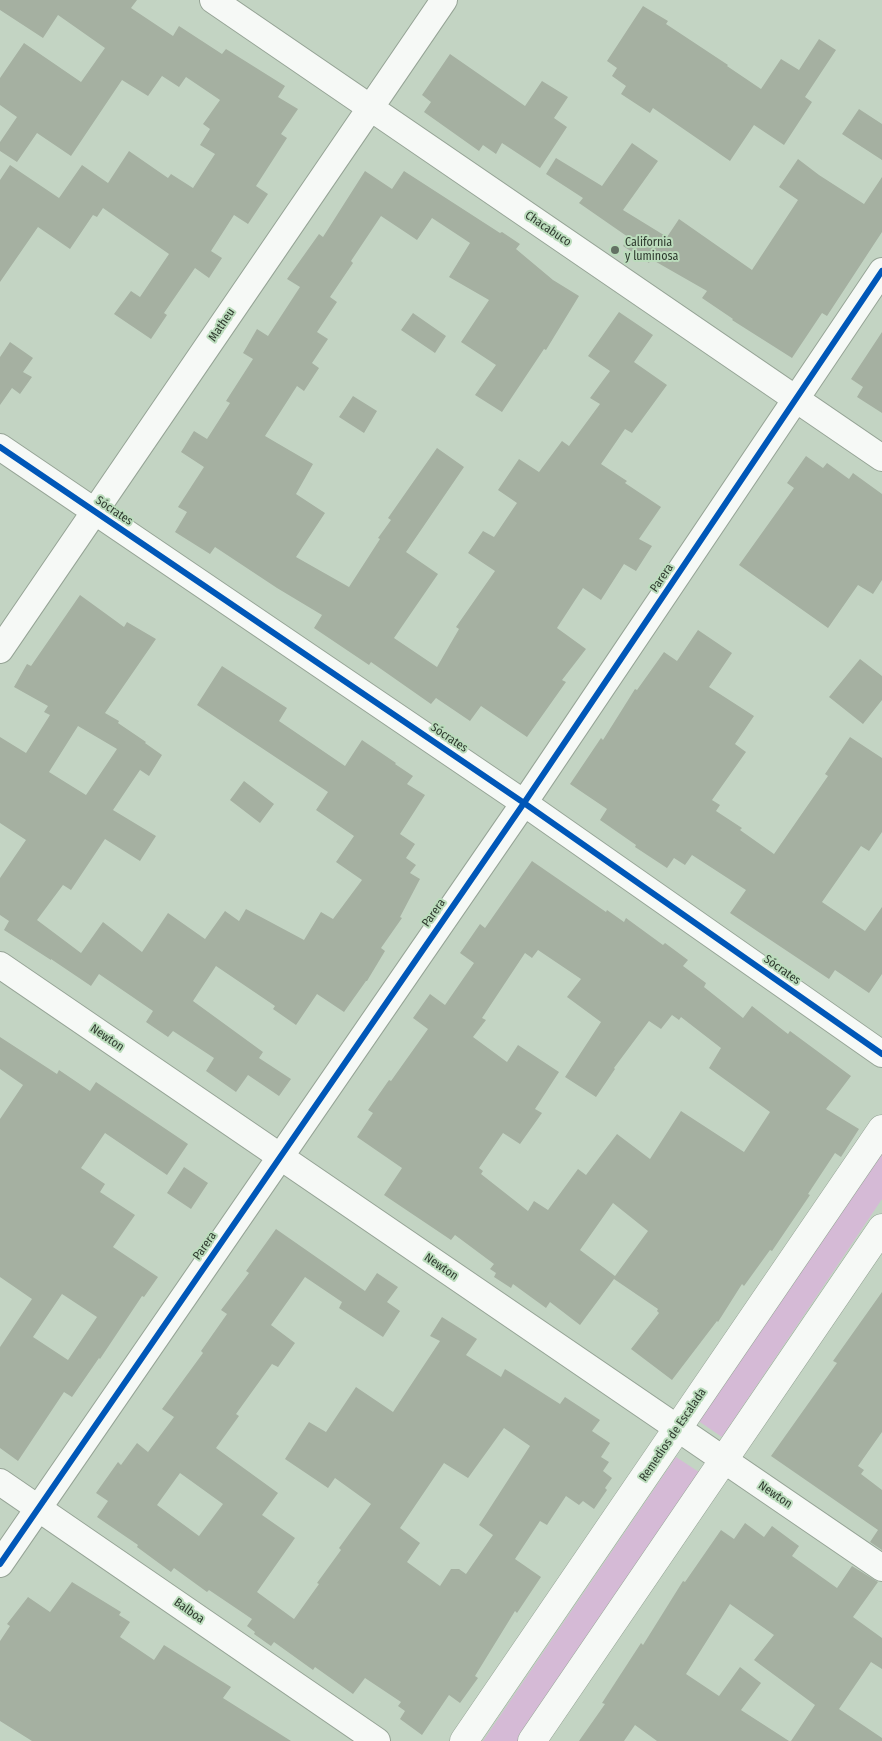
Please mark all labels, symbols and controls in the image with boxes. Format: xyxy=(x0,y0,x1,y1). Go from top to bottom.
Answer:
street label: Chacabuco xyxy=(522,208,574,250)
place label: California y luminosa xyxy=(625,236,678,264)
marker: California y luminosa xyxy=(609,244,621,256)
street label: Matheu xyxy=(206,306,238,344)
street label: Sócrates xyxy=(93,493,135,529)
street label: Parera xyxy=(647,561,677,595)
street label: Sócrates xyxy=(428,720,470,756)
street label: Parera xyxy=(419,896,449,930)
street label: Sócrates xyxy=(761,952,803,988)
street label: Newton xyxy=(87,1022,127,1054)
street label: Parera xyxy=(190,1229,220,1263)
street label: Newton xyxy=(421,1251,461,1283)
street label: Remedios de Escalada xyxy=(637,1386,709,1484)
street label: Newton xyxy=(755,1479,795,1511)
street label: Balboa xyxy=(171,1595,207,1627)

